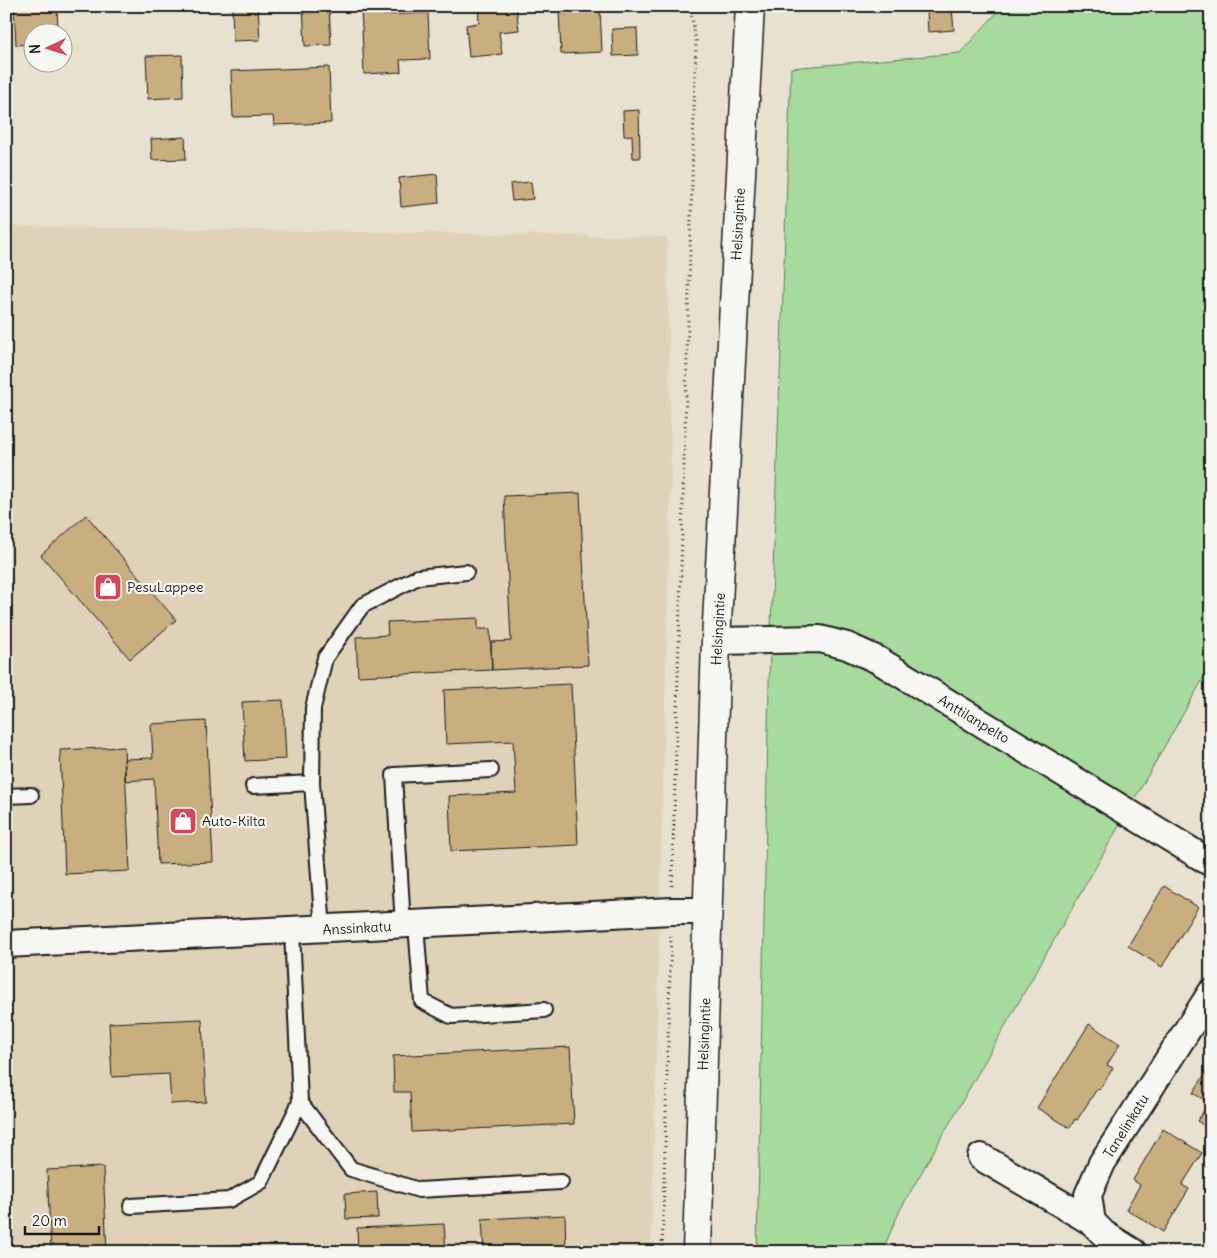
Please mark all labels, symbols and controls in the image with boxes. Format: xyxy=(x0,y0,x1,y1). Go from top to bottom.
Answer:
north arrow xyxy=(22,22,72,72)
text: N xyxy=(26,43,44,54)
street label: Helsingintie xyxy=(727,187,749,261)
shop icon: PesuLappee xyxy=(93,572,123,602)
place label: PesuLappee xyxy=(127,578,203,596)
street label: Helsingintie xyxy=(707,592,729,666)
street label: Anttilanpelto xyxy=(935,691,1013,747)
shop icon: Auto-Kilta xyxy=(168,806,198,836)
place label: Auto-Kilta xyxy=(202,812,265,830)
street label: Anssinkatu xyxy=(322,917,392,939)
street label: Helsingintie xyxy=(694,997,714,1071)
street label: Tanelinkatu xyxy=(1099,1091,1153,1161)
scale bar xyxy=(25,1203,99,1235)
text: 20 m xyxy=(32,1211,67,1230)

